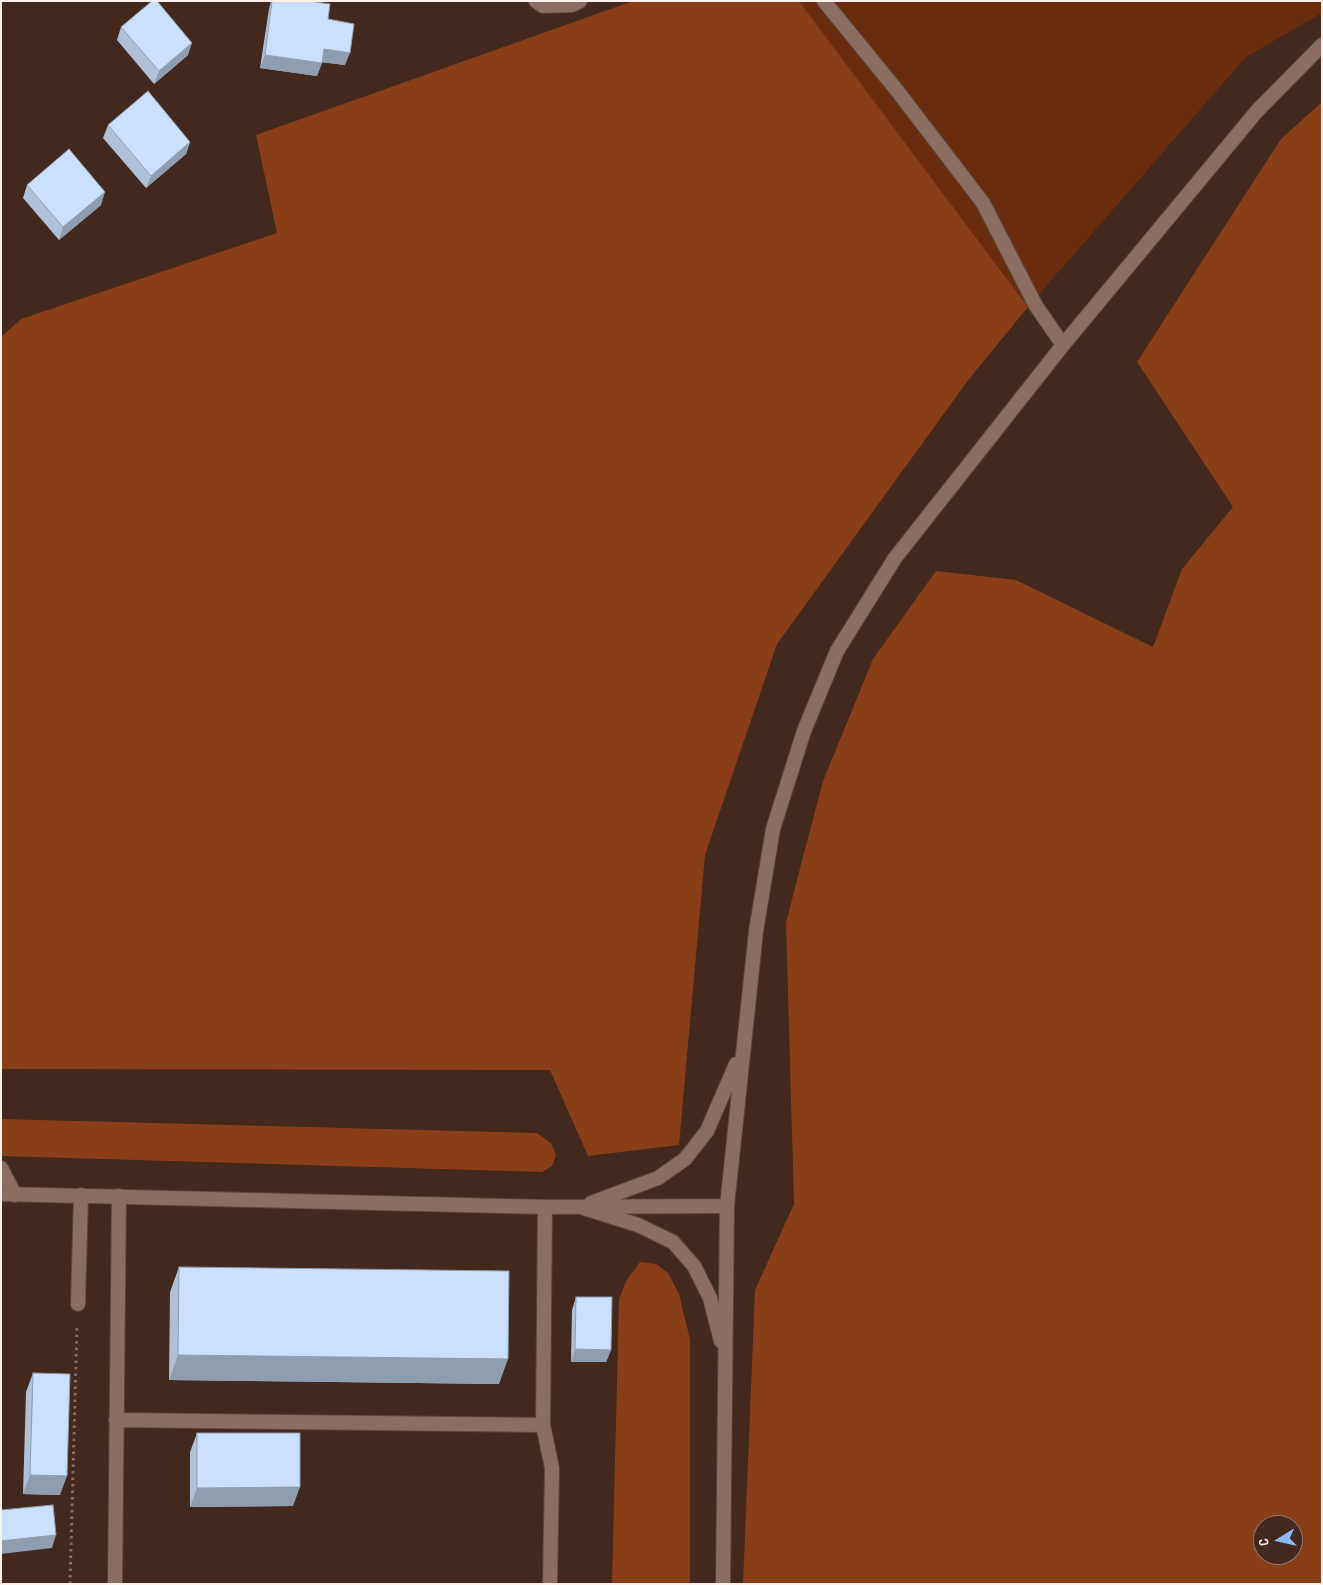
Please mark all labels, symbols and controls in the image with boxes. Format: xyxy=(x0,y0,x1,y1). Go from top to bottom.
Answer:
north arrow xyxy=(1253,1515,1303,1565)
text: С xyxy=(1255,1537,1273,1547)

